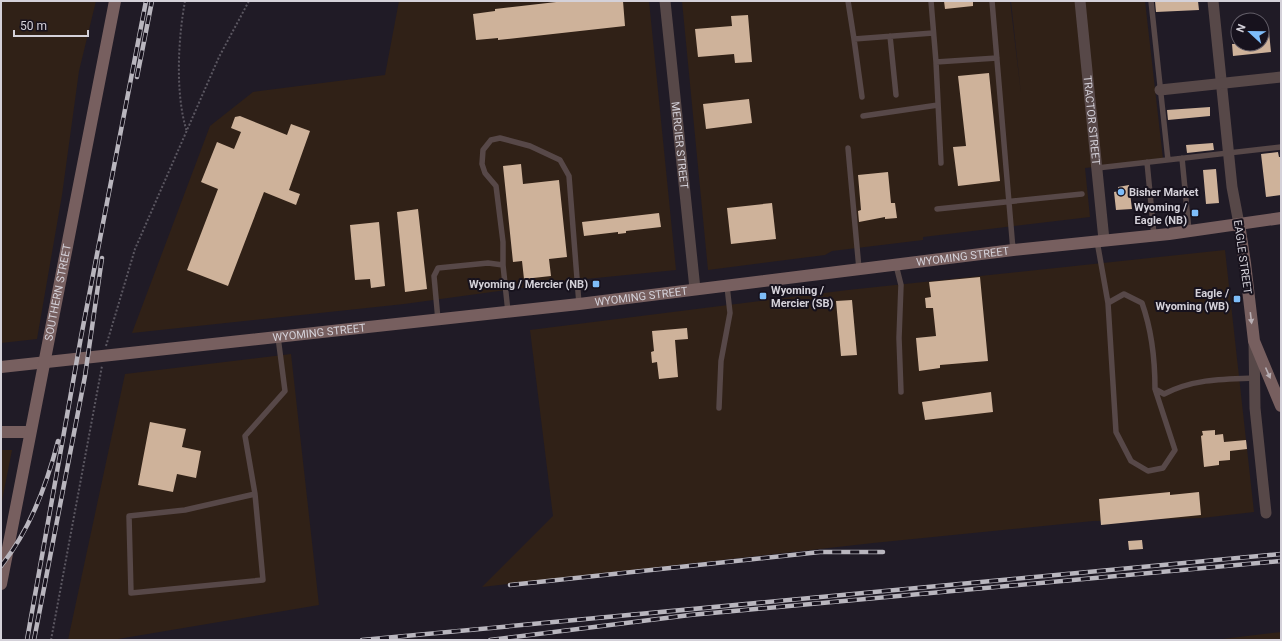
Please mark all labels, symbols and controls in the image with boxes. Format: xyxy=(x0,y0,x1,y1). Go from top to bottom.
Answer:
scale bar xyxy=(14,12,88,38)
north arrow xyxy=(1230,12,1270,52)
text: 50 m xyxy=(20,19,47,33)
text: N xyxy=(1234,22,1249,34)
street label: TRACTOR STREET xyxy=(1081,75,1103,166)
street label: MERCIER STREET xyxy=(669,101,691,190)
place label: Bisher Market xyxy=(1129,186,1199,199)
marker: Bisher Market xyxy=(1116,187,1126,197)
place label: Wyoming / Eagle (NB) xyxy=(1134,201,1187,227)
marker: Wyoming / Eagle (NB) xyxy=(1190,208,1200,218)
street label: EAGLE STREET xyxy=(1231,219,1254,295)
street label: SOUTHERN STREET xyxy=(42,243,74,342)
street label: WYOMING STREET xyxy=(915,244,1010,269)
place label: Wyoming / Mercier (NB) xyxy=(469,278,588,291)
marker: Wyoming / Mercier (NB) xyxy=(591,279,601,289)
street label: WYOMING STREET xyxy=(594,284,689,309)
place label: Wyoming / Mercier (SB) xyxy=(771,284,833,310)
place label: Eagle / Wyoming (WB) xyxy=(1156,287,1229,313)
marker: Wyoming / Mercier (SB) xyxy=(758,291,768,301)
marker: Eagle / Wyoming (WB) xyxy=(1232,294,1242,304)
one-way arrow xyxy=(1248,312,1254,324)
street label: WYOMING STREET xyxy=(272,321,367,344)
one-way arrow xyxy=(1265,367,1271,379)

